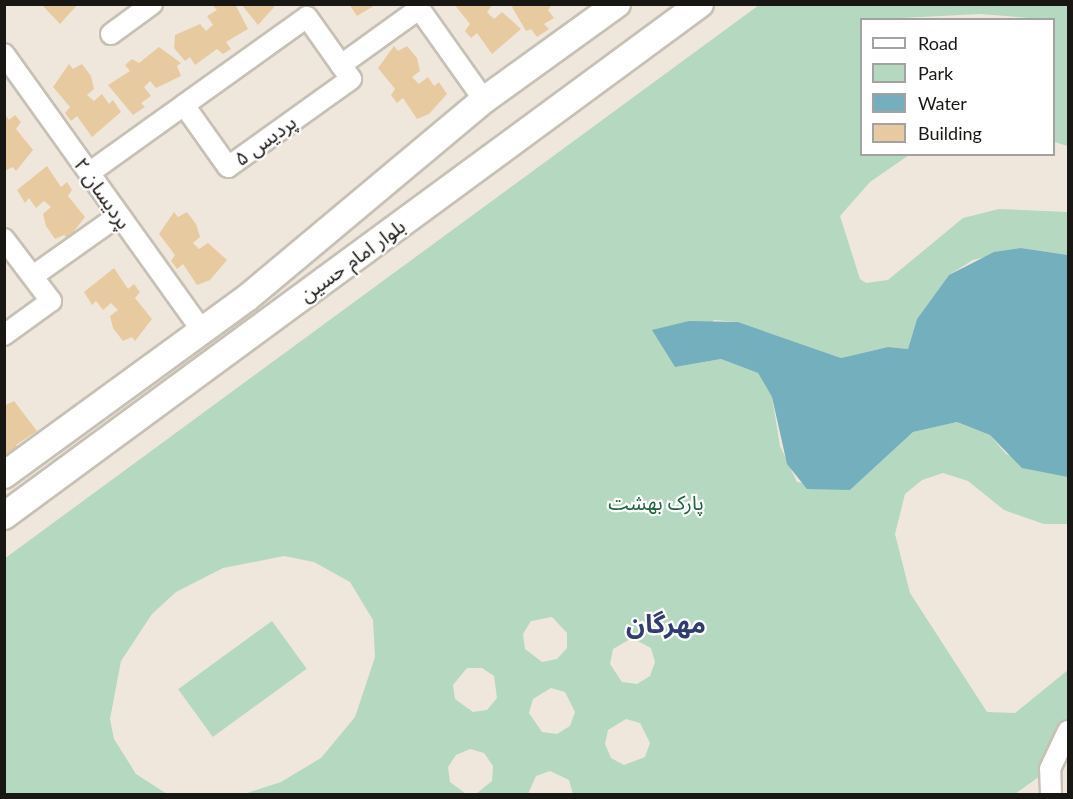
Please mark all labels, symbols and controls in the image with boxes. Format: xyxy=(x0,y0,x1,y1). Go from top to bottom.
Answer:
legend xyxy=(860,18,1055,156)
text: Road xyxy=(918,32,958,54)
text: Park xyxy=(918,62,953,84)
text: Water xyxy=(918,92,967,114)
street label: پردیس ۵ xyxy=(229,109,301,171)
text: Building xyxy=(918,122,982,144)
street label: پردیسان ۲ xyxy=(70,153,136,233)
street label: بلوار امام حسین xyxy=(294,214,410,306)
park label: پارک بهشت xyxy=(608,490,704,514)
district label: مهرگان xyxy=(626,608,706,640)

